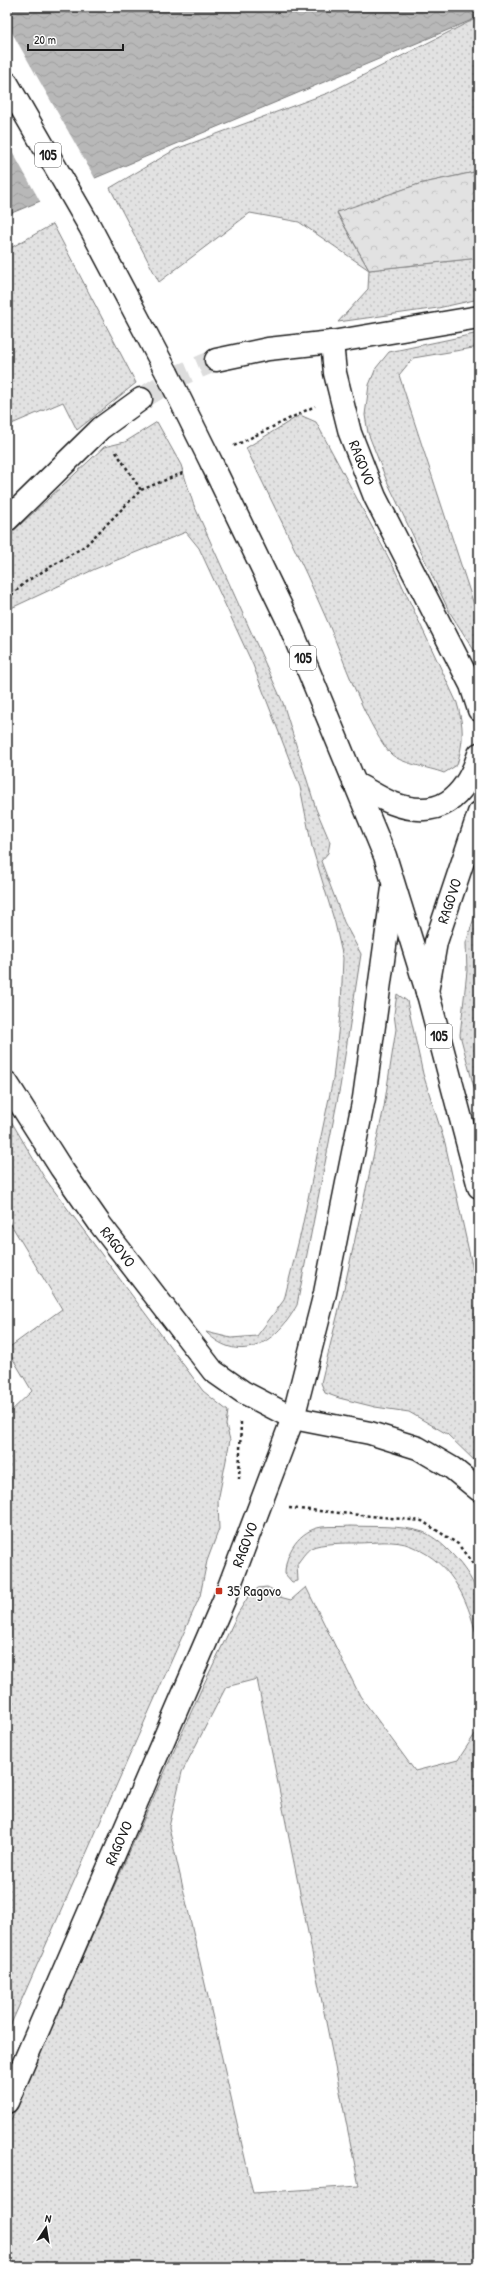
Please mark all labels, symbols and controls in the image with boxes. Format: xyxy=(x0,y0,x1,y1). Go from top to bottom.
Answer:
scale bar xyxy=(28,26,123,52)
text: 20 m xyxy=(34,31,56,48)
road number: 105 xyxy=(35,143,61,167)
street label: RAGOVO xyxy=(344,437,380,488)
road number: 105 xyxy=(290,646,316,670)
street label: RAGOVO xyxy=(432,875,466,926)
road number: 105 xyxy=(426,1024,452,1048)
street label: RAGOVO xyxy=(96,1222,141,1272)
street label: RAGOVO xyxy=(226,1519,263,1570)
place label: 35 Ragovo xyxy=(227,1580,281,1601)
marker: 35 Ragovo xyxy=(214,1586,224,1596)
street label: RAGOVO xyxy=(100,1817,137,1868)
north arrow xyxy=(26,2208,66,2248)
text: N xyxy=(44,2211,53,2226)

